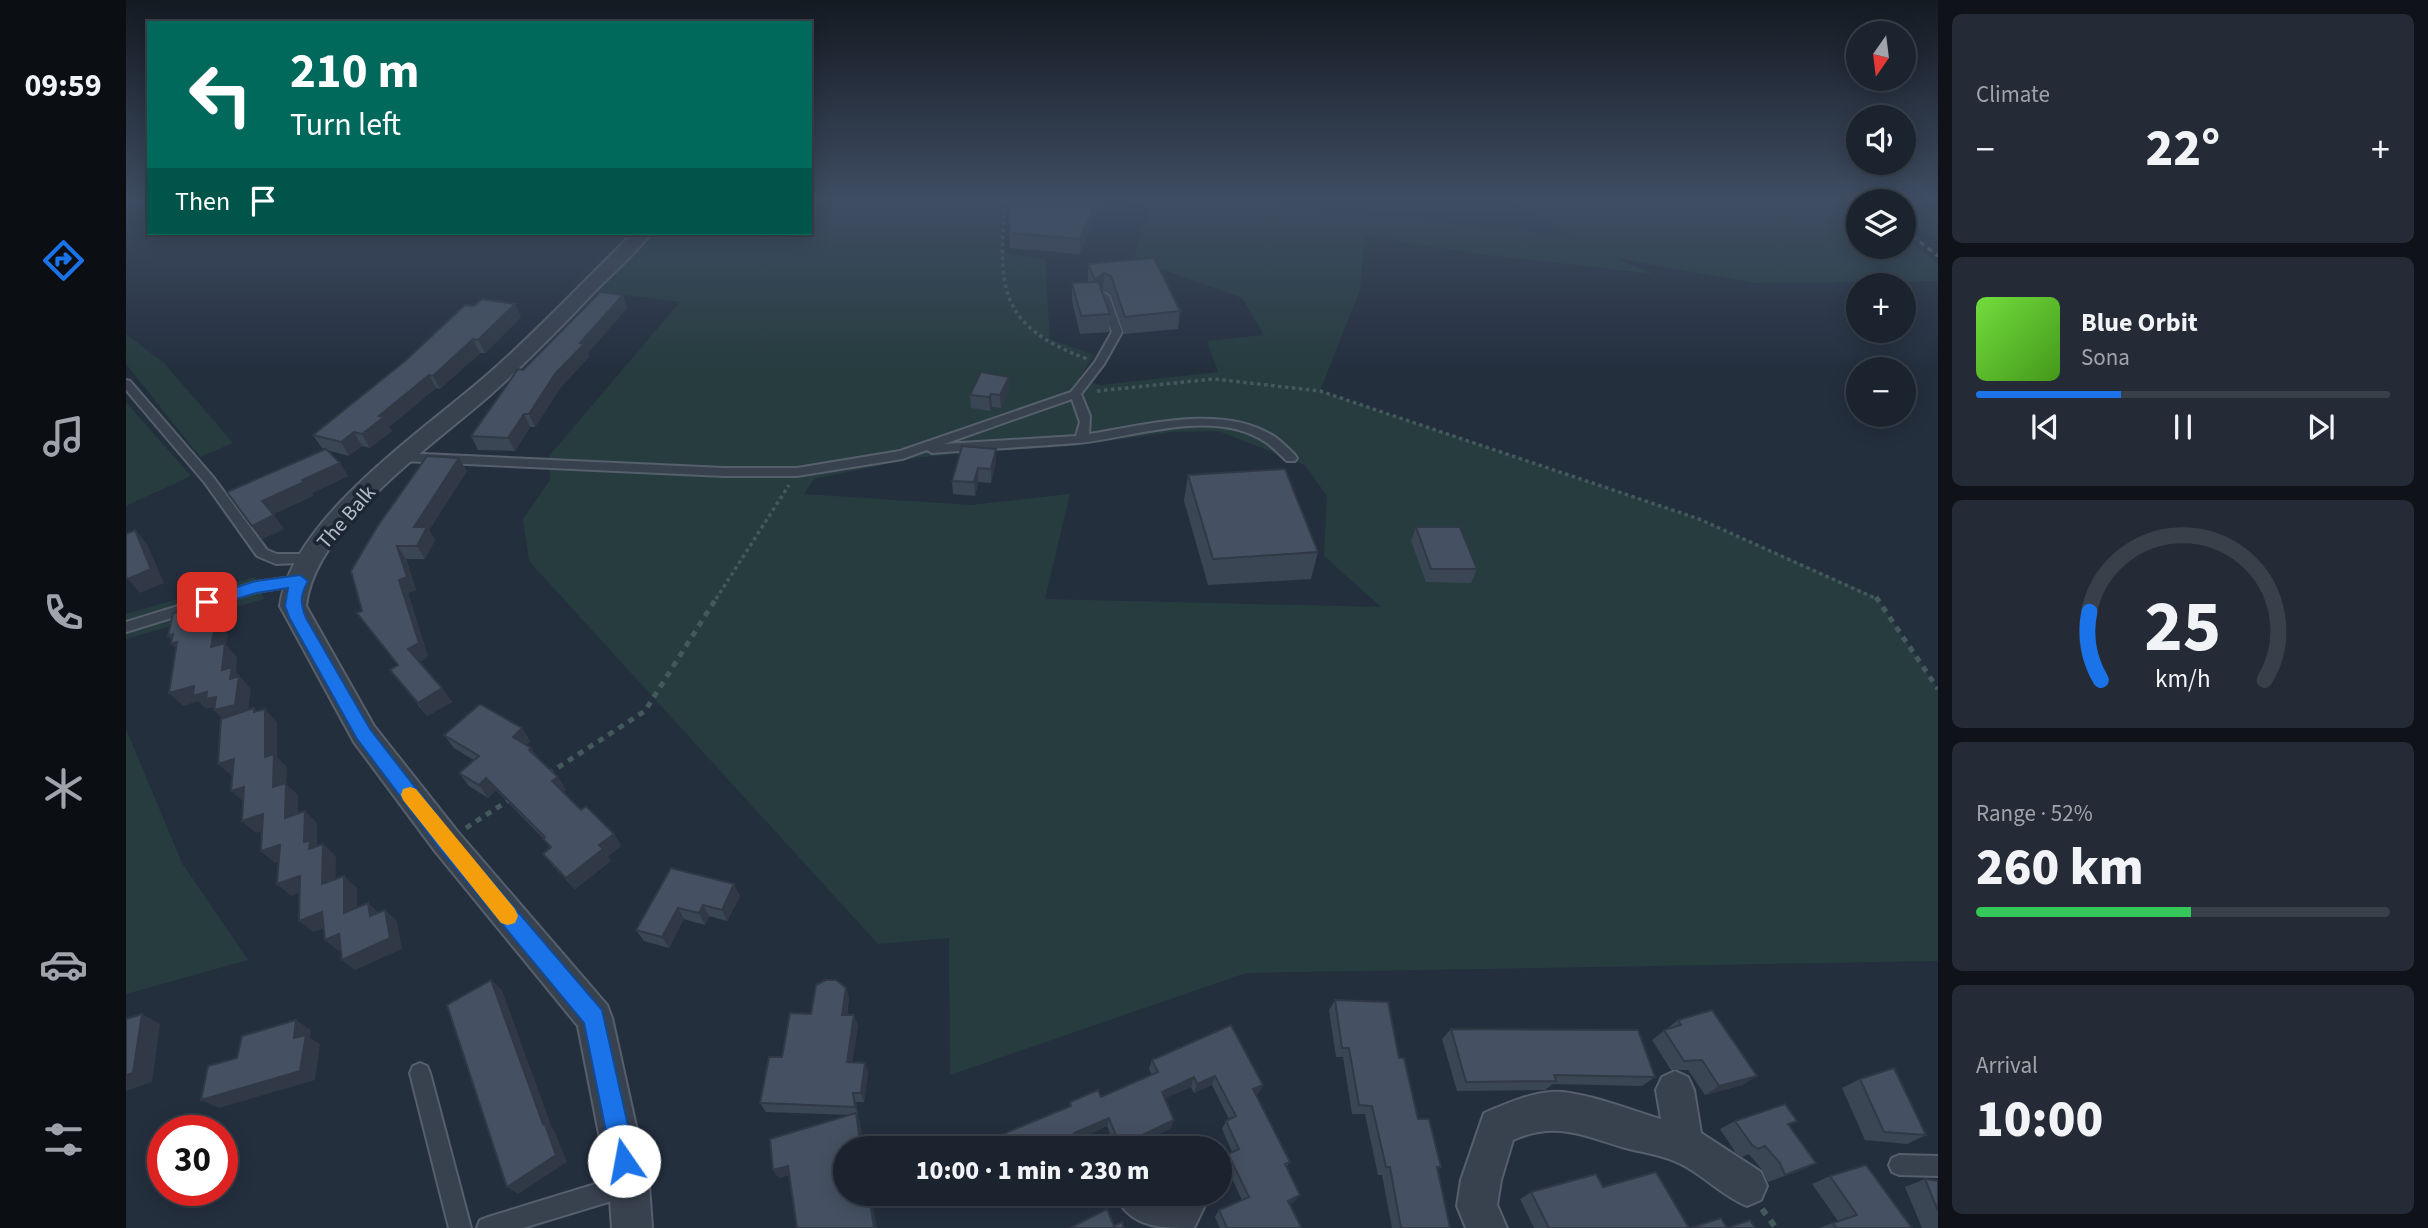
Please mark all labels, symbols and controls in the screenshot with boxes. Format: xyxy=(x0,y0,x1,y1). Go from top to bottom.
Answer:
north arrow xyxy=(1846,21,1916,91)
map controls xyxy=(1846,21,1916,427)
text: 210 m xyxy=(290,37,419,107)
icon: left xyxy=(175,49,266,140)
text: 09:59 xyxy=(24,63,102,109)
text: Climate xyxy=(1976,78,2050,111)
text: Turn left xyxy=(290,102,401,148)
button: sound xyxy=(1846,105,1916,175)
text: 22° xyxy=(2146,112,2220,186)
text: − xyxy=(1976,123,1995,177)
text: + xyxy=(2371,123,2390,177)
icon: arrive xyxy=(244,182,282,220)
text: Then xyxy=(175,183,230,220)
button: layers xyxy=(1846,189,1916,259)
icon: directions xyxy=(39,236,88,285)
button: + xyxy=(1846,273,1916,343)
text: Blue Orbit xyxy=(2081,304,2198,341)
text: Sona xyxy=(2081,341,2130,374)
button: − xyxy=(1846,357,1916,427)
icon: previous xyxy=(2026,408,2064,446)
icon: pause xyxy=(2164,408,2202,446)
icon: next xyxy=(2302,408,2340,446)
icon: music xyxy=(39,412,88,461)
street label: The Balk xyxy=(310,478,383,556)
pin xyxy=(177,572,237,632)
text: 25 xyxy=(2145,575,2221,679)
icon: arrive xyxy=(188,583,226,621)
icon: phone xyxy=(39,588,88,637)
text: km/h xyxy=(2155,661,2211,697)
icon: climate xyxy=(39,764,88,813)
text: Range · 52% xyxy=(1976,797,2093,830)
text: 260 km xyxy=(1976,831,2144,905)
icon: car xyxy=(39,940,88,989)
text: Arrival xyxy=(1976,1049,2038,1082)
text: 10:00 xyxy=(1976,1083,2103,1157)
icon: filters xyxy=(39,1115,88,1164)
speed limit sign: 30 xyxy=(147,1115,238,1206)
position arrow xyxy=(587,1124,661,1198)
text: 10:00 · 1 min · 230 m xyxy=(916,1152,1149,1189)

